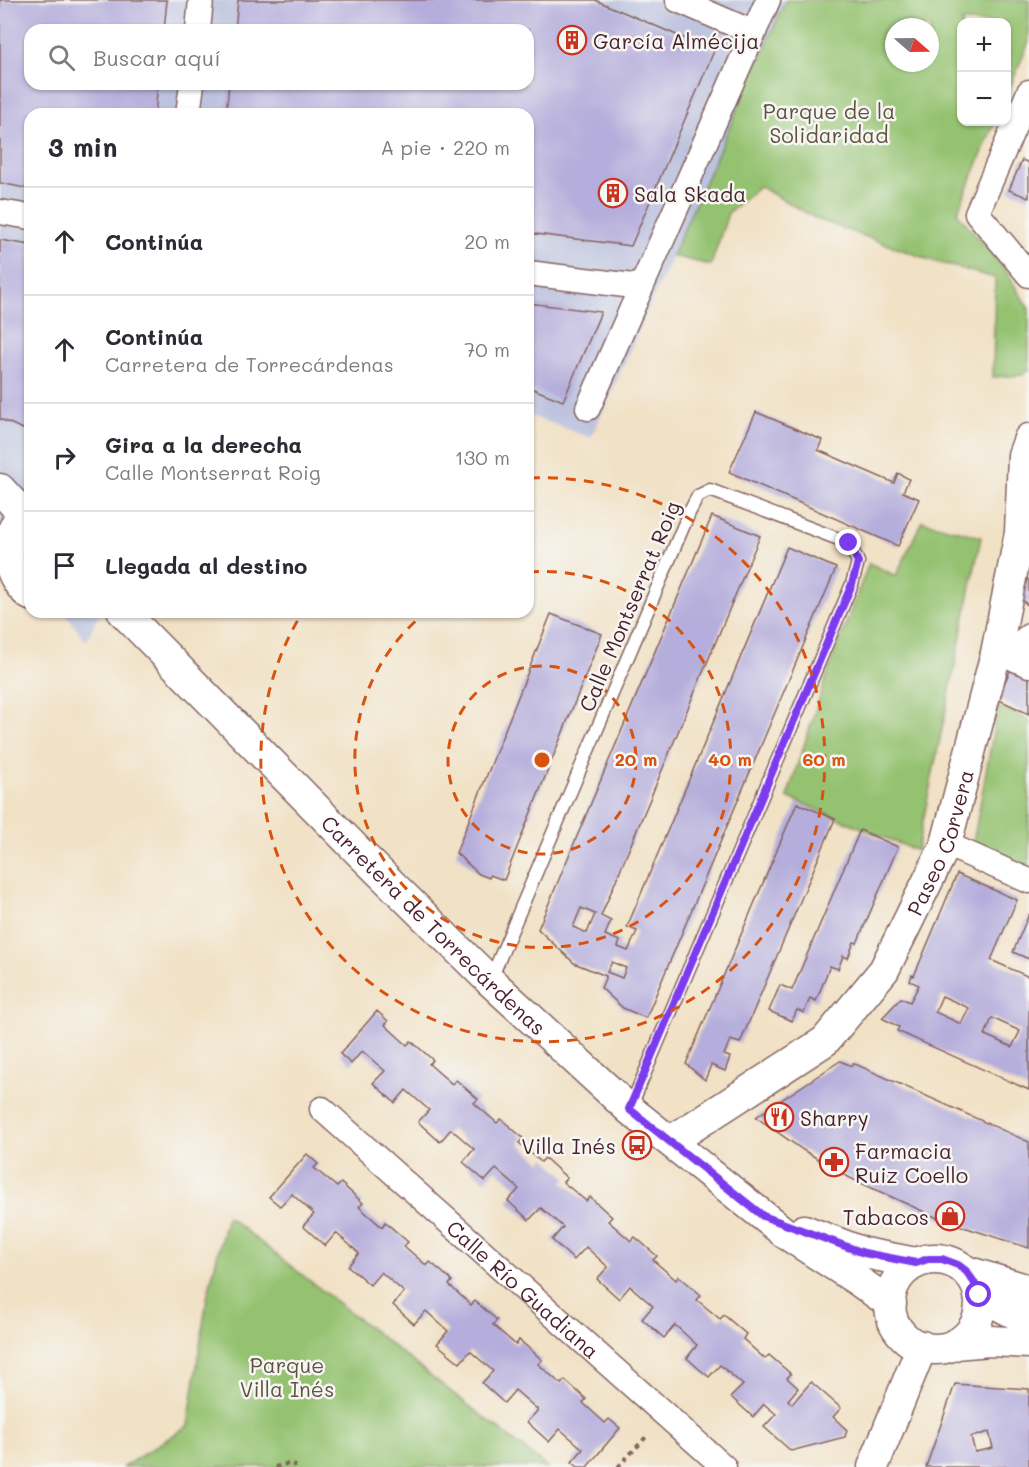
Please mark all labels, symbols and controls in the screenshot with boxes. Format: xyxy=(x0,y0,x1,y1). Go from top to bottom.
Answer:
north arrow xyxy=(885,18,939,72)
map controls xyxy=(957,18,1011,126)
button: + xyxy=(957,18,1011,72)
search box xyxy=(24,24,534,90)
building icon: García Almécija xyxy=(556,24,588,56)
place label: García Almécija xyxy=(593,27,759,54)
icon: search xyxy=(45,41,78,74)
text: Buscar aquí xyxy=(93,43,221,72)
button: − xyxy=(957,72,1011,126)
park label: Parque de la Solidaridad xyxy=(763,97,895,148)
text: 3 min xyxy=(48,130,117,164)
text: A pie · 220 m xyxy=(380,134,510,160)
building icon: Sala Skada xyxy=(597,177,629,209)
place label: Sala Skada xyxy=(634,180,746,207)
icon: ahead xyxy=(48,225,81,258)
text: Continúa xyxy=(105,227,203,256)
text: 20 m xyxy=(464,228,510,254)
text: Continúa xyxy=(105,322,203,351)
icon: ahead xyxy=(48,333,81,366)
text: 70 m xyxy=(464,336,510,362)
text: Carretera de Torrecárdenas xyxy=(105,351,394,377)
text: Gira a la derecha xyxy=(105,430,302,459)
icon: right xyxy=(48,441,81,474)
text: 130 m xyxy=(455,444,510,470)
text: Calle Montserrat Roig xyxy=(105,459,320,485)
street label: Calle Montserrat Roig xyxy=(572,497,686,715)
route end xyxy=(835,529,861,555)
icon: arrive xyxy=(48,549,81,582)
text: Llegada al destino xyxy=(105,551,307,580)
text: 20 m xyxy=(615,747,657,771)
text: 40 m xyxy=(708,747,752,771)
text: 60 m xyxy=(802,747,846,771)
centre of rings xyxy=(532,750,552,770)
street label: Paseo Corvera xyxy=(900,766,978,919)
street label: Carretera de Torrecárdenas xyxy=(316,809,552,1040)
restaurant icon: Sharry xyxy=(763,1101,795,1133)
place label: Sharry xyxy=(800,1104,869,1131)
bus stop icon: Villa Inés xyxy=(621,1129,653,1161)
place label: Villa Inés xyxy=(521,1132,616,1159)
place label: Farmacia Ruiz Coello xyxy=(855,1137,968,1188)
pharmacy icon: Farmacia Ruiz Coello xyxy=(818,1146,850,1178)
shop icon: Tabacos xyxy=(934,1200,966,1232)
place label: Tabacos xyxy=(843,1203,929,1230)
street label: Calle Río Guadiana xyxy=(442,1214,606,1364)
route start xyxy=(965,1281,991,1307)
park label: Parque Villa Inés xyxy=(240,1351,334,1402)

